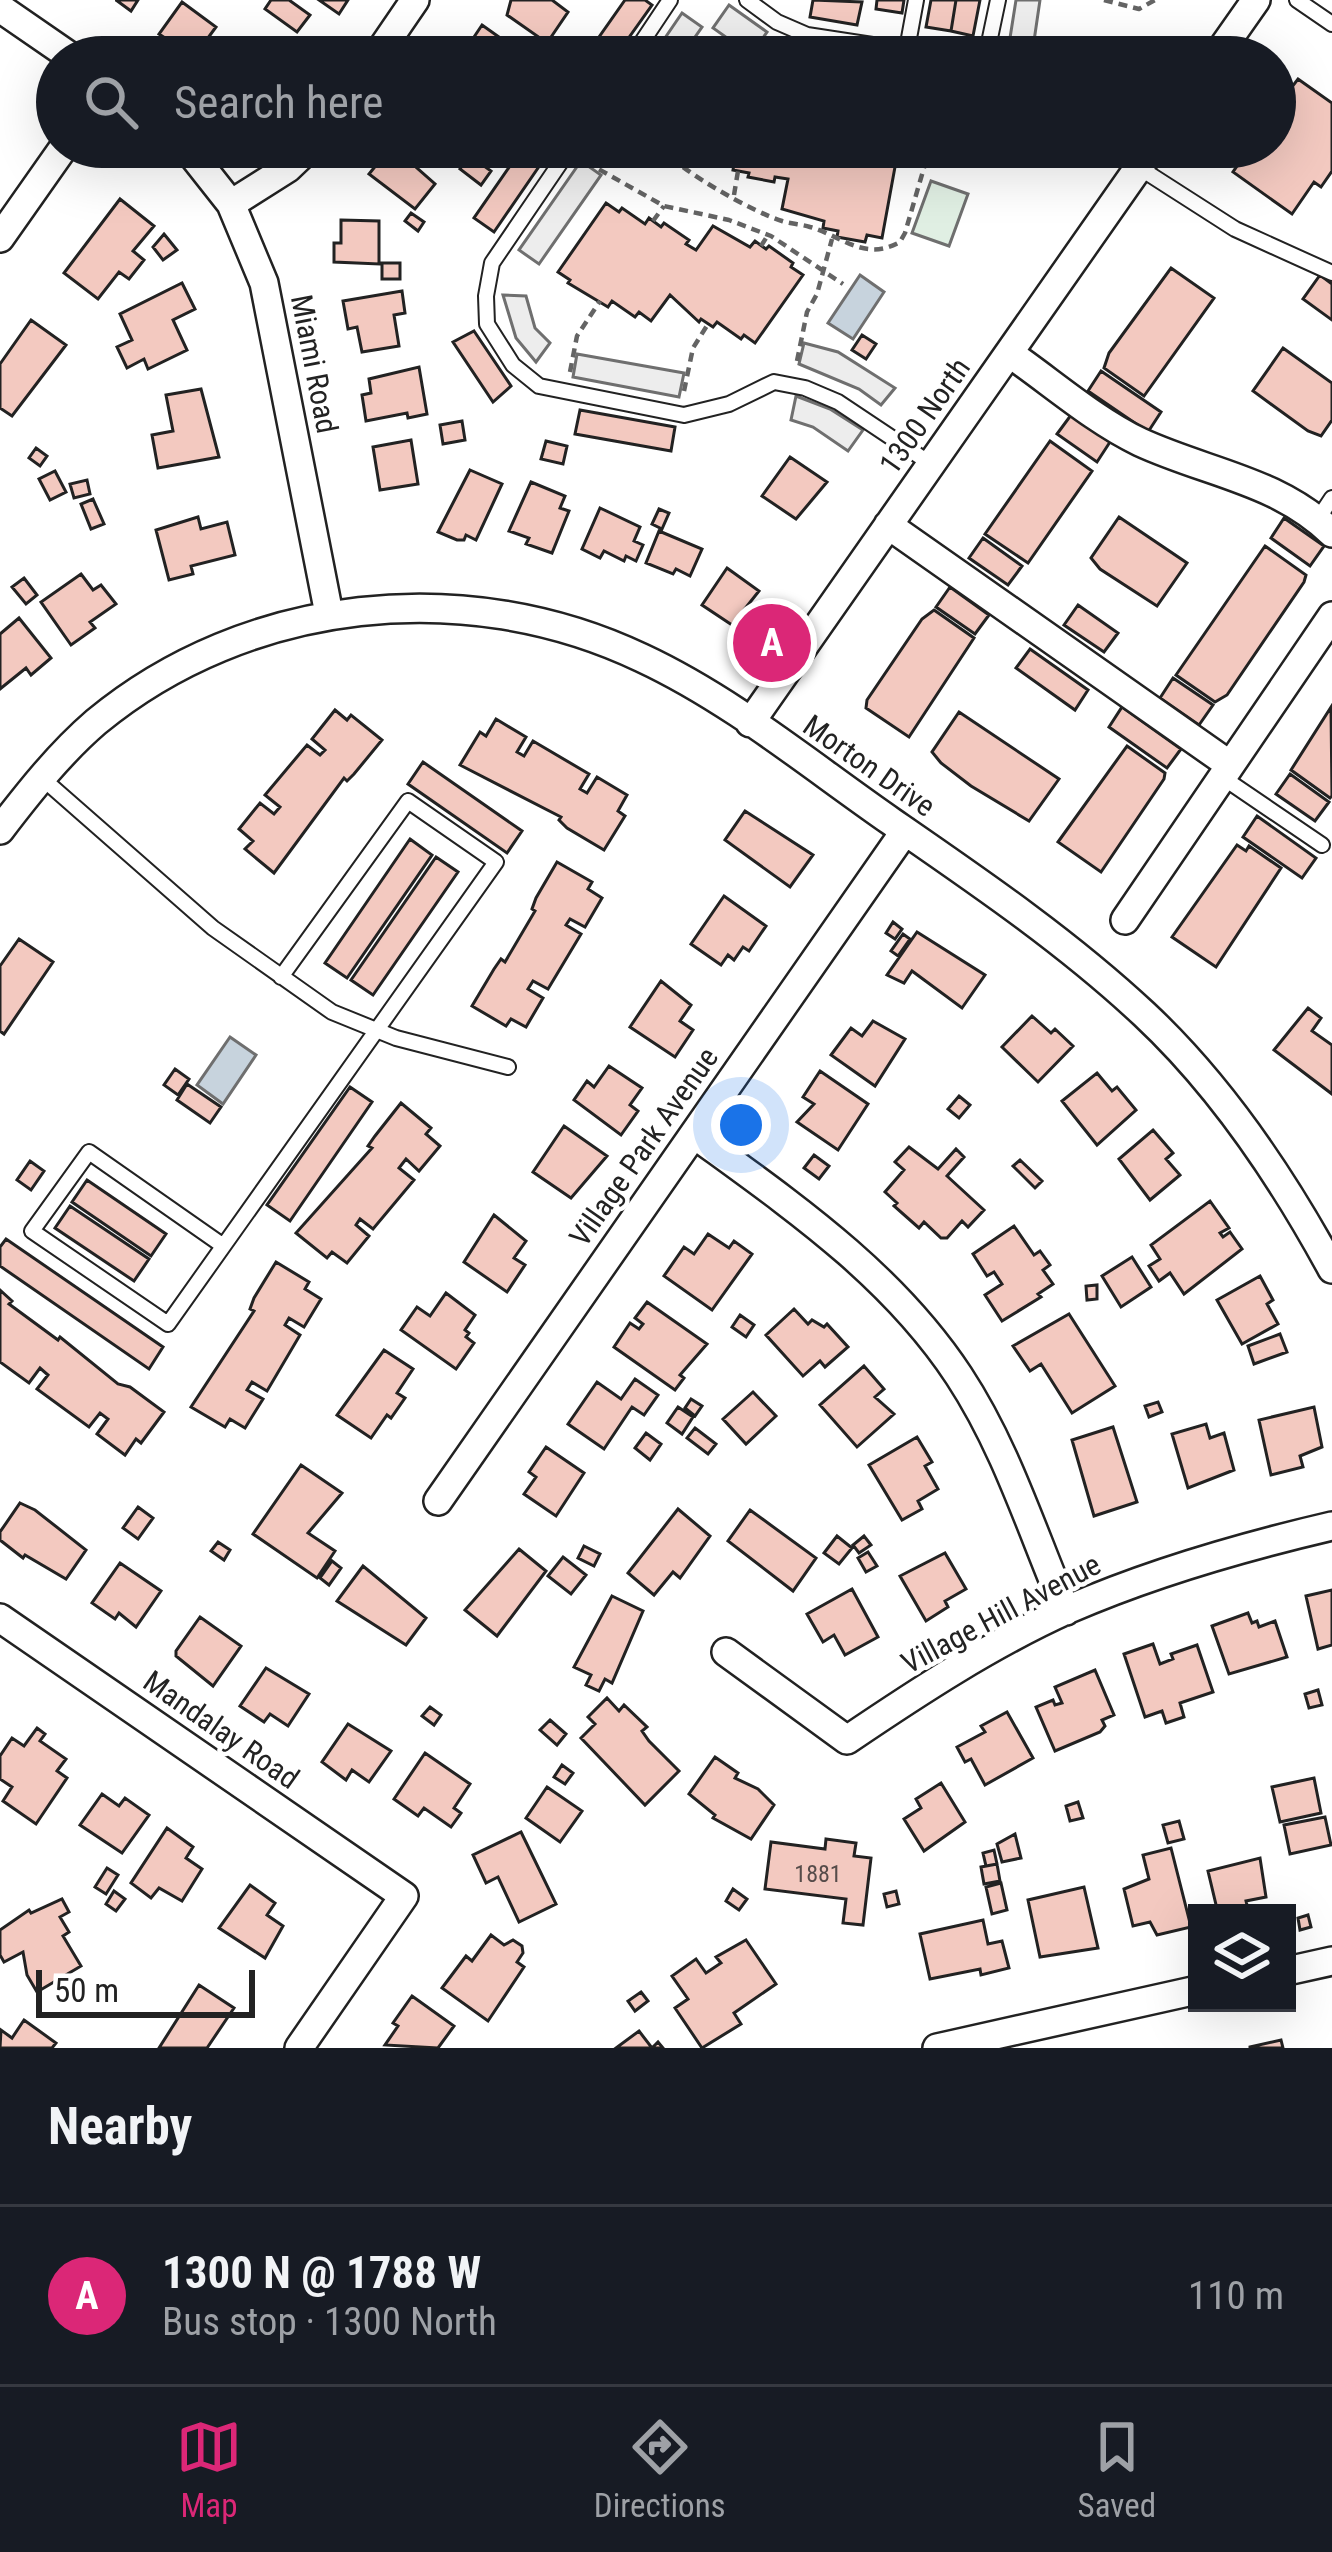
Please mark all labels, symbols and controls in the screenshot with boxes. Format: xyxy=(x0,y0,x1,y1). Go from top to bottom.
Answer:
search box xyxy=(36,36,1296,168)
icon: search xyxy=(78,69,144,135)
text: Search here xyxy=(174,76,383,129)
street label: Miami Road xyxy=(284,292,345,436)
street label: 1300 North xyxy=(872,351,977,480)
pin: A xyxy=(733,598,811,688)
street label: Morton Drive xyxy=(797,708,942,824)
street label: Village Park Avenue xyxy=(562,1041,725,1253)
your location xyxy=(711,1095,771,1155)
street label: Village Hill Avenue xyxy=(895,1546,1106,1681)
street label: Mandalay Road xyxy=(137,1663,306,1796)
house number: 1881 xyxy=(794,1860,842,1888)
map controls xyxy=(1188,1904,1296,2012)
button: layers xyxy=(1188,1904,1296,2012)
scale bar xyxy=(36,1964,255,2017)
text: 50 m xyxy=(54,1971,119,2010)
text: Nearby xyxy=(48,2097,192,2156)
text: 1300 N @ 1788 W xyxy=(162,2246,481,2299)
text: A xyxy=(75,2273,99,2319)
text: 110 m xyxy=(1188,2273,1284,2319)
text: Bus stop · 1300 North xyxy=(162,2299,497,2345)
tab: Map xyxy=(176,2414,242,2525)
tab: Directions xyxy=(594,2414,726,2525)
tab: Saved xyxy=(1078,2414,1156,2525)

